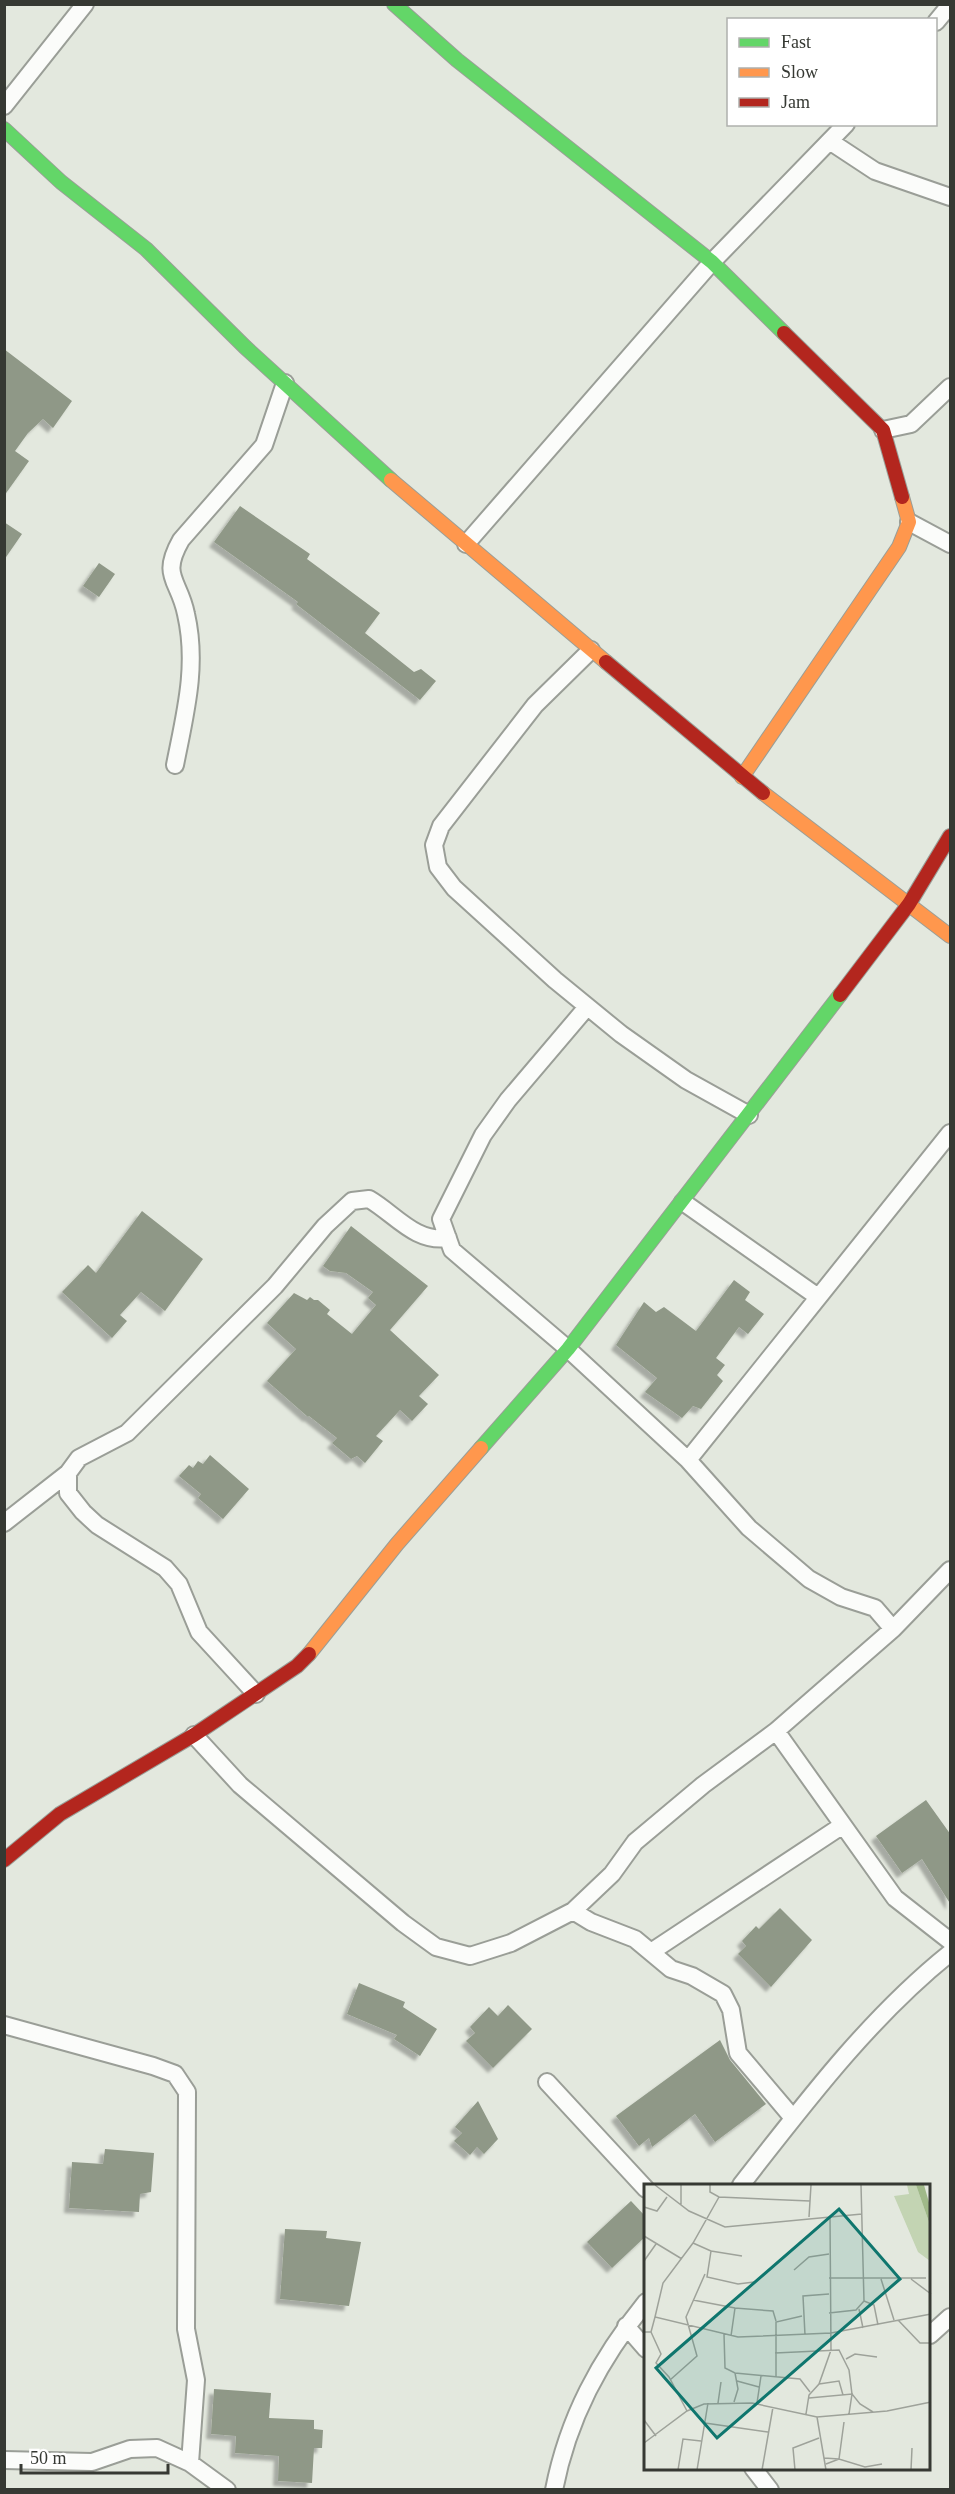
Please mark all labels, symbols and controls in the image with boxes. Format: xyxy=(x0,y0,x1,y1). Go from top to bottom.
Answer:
legend xyxy=(727,18,937,126)
text: Fast xyxy=(781,32,811,52)
text: Slow xyxy=(781,62,818,82)
text: Jam xyxy=(781,92,810,112)
inset map xyxy=(644,2184,931,2470)
scale bar xyxy=(21,2437,168,2475)
text: 50 m xyxy=(30,2448,67,2468)

